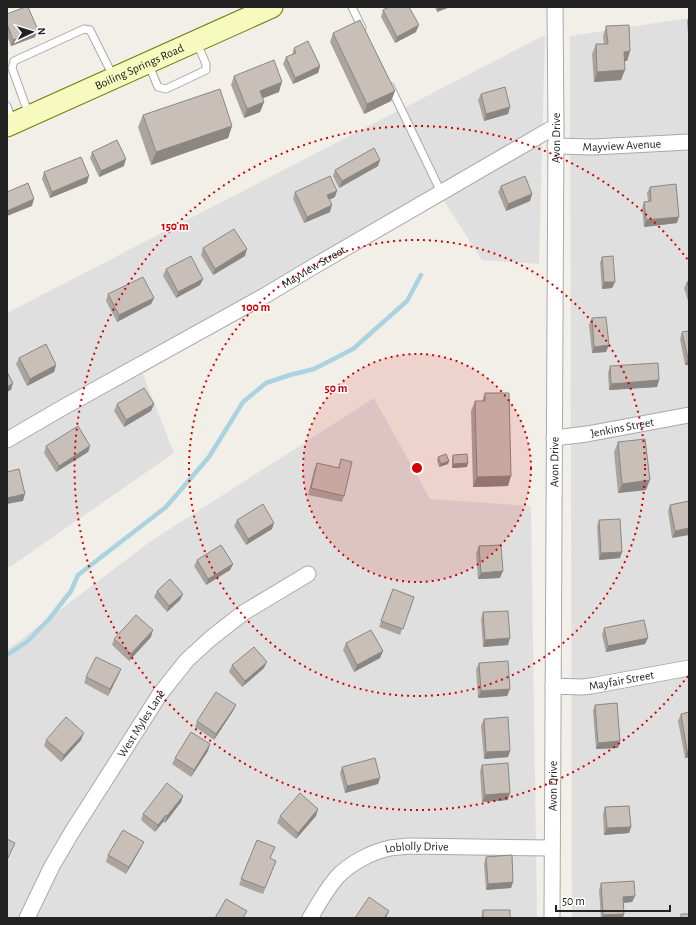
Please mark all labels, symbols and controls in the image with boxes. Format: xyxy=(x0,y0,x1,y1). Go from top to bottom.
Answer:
north arrow xyxy=(12,12,52,52)
text: N xyxy=(36,27,47,36)
street label: Boiling Springs Road xyxy=(93,41,185,92)
street label: Avon Drive xyxy=(550,113,562,163)
street label: Mayview Avenue xyxy=(583,137,661,154)
text: 150 m xyxy=(161,220,189,232)
street label: Mayview Street xyxy=(279,243,348,290)
text: 100 m xyxy=(242,301,270,313)
text: 50 m xyxy=(325,382,348,394)
street label: Jenkins Street xyxy=(589,416,655,439)
street label: Avon Drive xyxy=(548,437,560,487)
centre of rings xyxy=(410,461,424,475)
street label: Mayfair Street xyxy=(588,669,655,692)
street label: West Myles Lane xyxy=(115,687,167,759)
street label: Avon Drive xyxy=(547,761,559,811)
street label: Loblolly Drive xyxy=(384,840,449,855)
scale bar xyxy=(556,887,670,913)
text: 50 m xyxy=(562,895,585,907)

